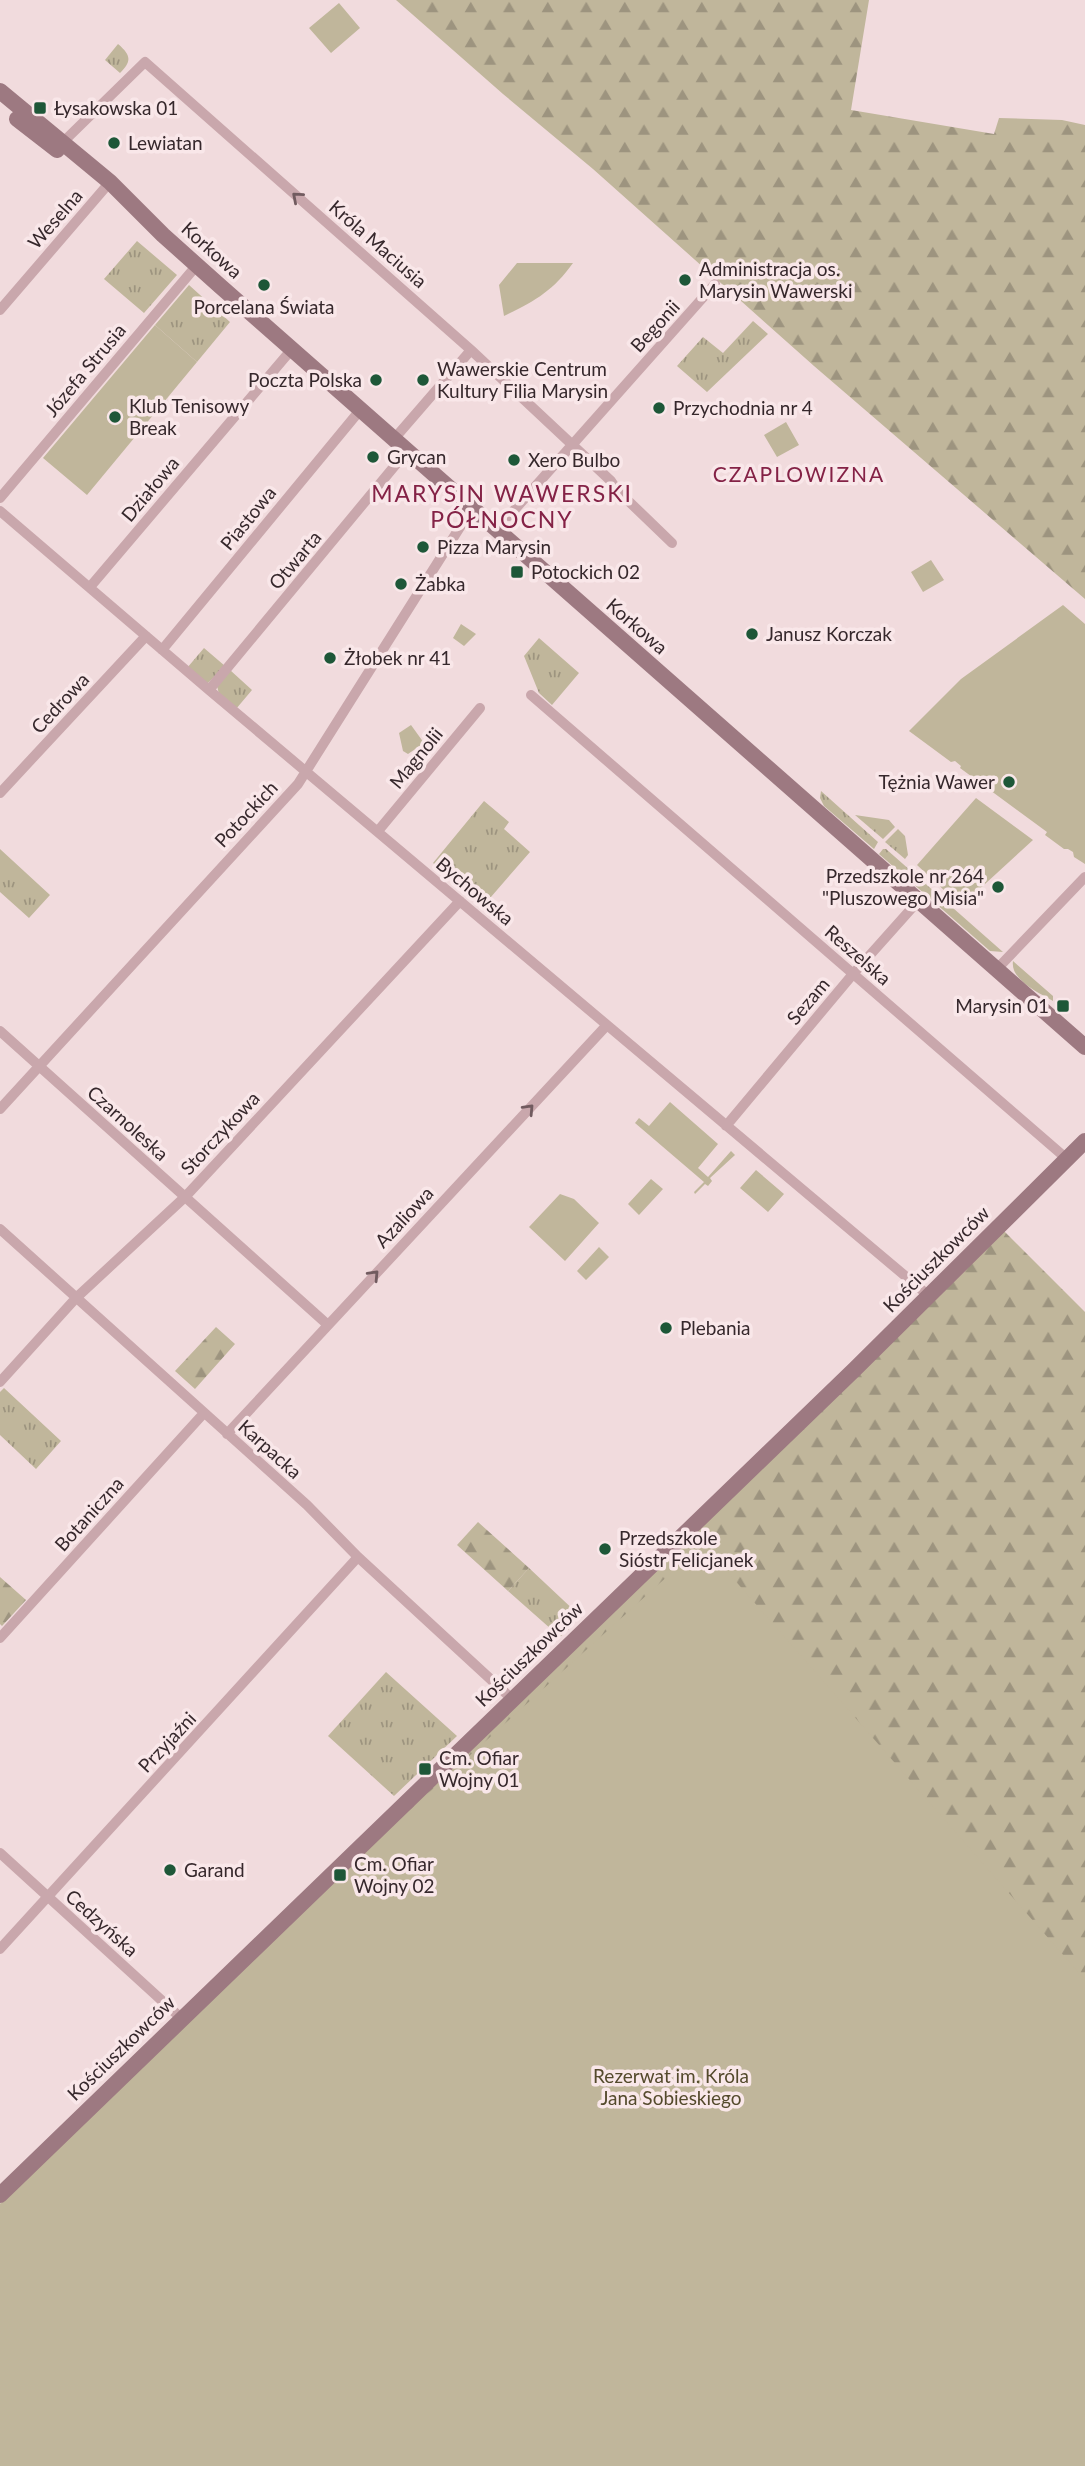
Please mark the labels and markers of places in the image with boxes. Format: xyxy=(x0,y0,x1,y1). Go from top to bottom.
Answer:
place label: Łysakowska 01 xyxy=(54,96,178,119)
marker: Łysakowska 01 xyxy=(32,100,48,116)
place label: Lewiatan xyxy=(128,131,203,154)
marker: Lewiatan xyxy=(106,135,122,151)
place label: Administracja os. Marysin Wawerski xyxy=(699,257,852,302)
marker: Administracja os. Marysin Wawerski xyxy=(677,272,693,288)
marker: Porcelana Świata xyxy=(256,277,272,293)
place label: Porcelana Świata xyxy=(193,295,335,318)
place label: Wawerskie Centrum Kultury Filia Marysin xyxy=(437,357,608,402)
place label: Poczta Polska xyxy=(248,368,362,391)
marker: Poczta Polska xyxy=(368,372,384,388)
marker: Wawerskie Centrum Kultury Filia Marysin xyxy=(415,372,431,388)
place label: Klub Tenisowy Break xyxy=(129,394,249,439)
place label: Przychodnia nr 4 xyxy=(673,396,813,419)
marker: Przychodnia nr 4 xyxy=(651,400,667,416)
marker: Klub Tenisowy Break xyxy=(107,409,123,425)
place label: Grycan xyxy=(387,445,446,468)
place label: Xero Bulbo xyxy=(528,448,620,471)
marker: Grycan xyxy=(365,449,381,465)
marker: Xero Bulbo xyxy=(506,452,522,468)
place label: Pizza Marysin xyxy=(437,535,551,558)
marker: Pizza Marysin xyxy=(415,539,431,555)
place label: Potockich 02 xyxy=(531,560,640,583)
marker: Potockich 02 xyxy=(509,564,525,580)
place label: Żabka xyxy=(415,572,466,595)
marker: Żabka xyxy=(393,576,409,592)
place label: Janusz Korczak xyxy=(766,622,892,645)
marker: Janusz Korczak xyxy=(744,626,760,642)
place label: Żłobek nr 41 xyxy=(344,646,451,669)
marker: Żłobek nr 41 xyxy=(322,650,338,666)
place label: Tężnia Wawer xyxy=(879,770,995,793)
marker: Tężnia Wawer xyxy=(1001,774,1017,790)
place label: Przedszkole nr 264 "Pluszowego Misia" xyxy=(822,864,984,909)
marker: Przedszkole nr 264 "Pluszowego Misia" xyxy=(990,879,1006,895)
place label: Marysin 01 xyxy=(955,994,1049,1017)
marker: Marysin 01 xyxy=(1055,998,1071,1014)
place label: Plebania xyxy=(680,1316,751,1339)
marker: Plebania xyxy=(658,1320,674,1336)
place label: Przedszkole Sióstr Felicjanek xyxy=(619,1526,754,1571)
marker: Przedszkole Sióstr Felicjanek xyxy=(597,1541,613,1557)
place label: Cm. Ofiar Wojny 01 xyxy=(439,1746,520,1791)
marker: Cm. Ofiar Wojny 01 xyxy=(417,1761,433,1777)
place label: Cm. Ofiar Wojny 02 xyxy=(354,1852,435,1897)
place label: Garand xyxy=(184,1858,245,1881)
marker: Garand xyxy=(162,1862,178,1878)
marker: Cm. Ofiar Wojny 02 xyxy=(332,1867,348,1883)

